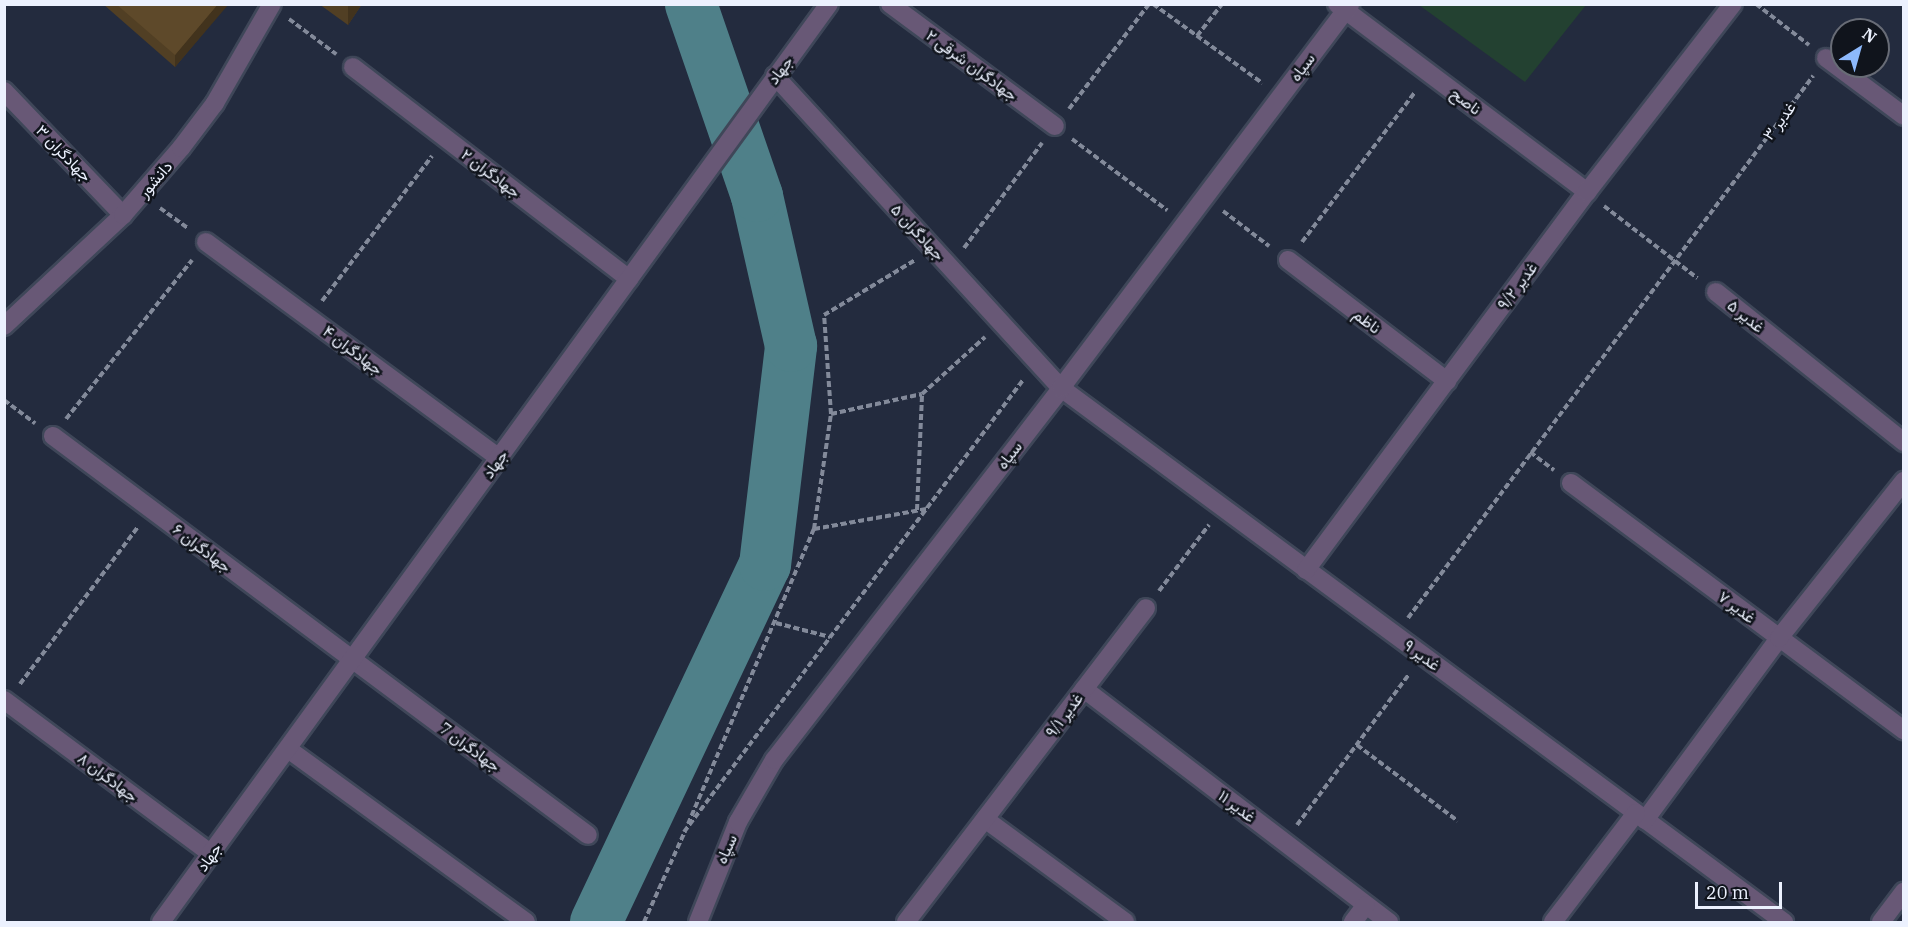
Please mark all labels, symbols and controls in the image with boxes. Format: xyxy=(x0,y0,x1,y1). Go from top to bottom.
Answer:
north arrow xyxy=(1830,18,1890,78)
text: N xyxy=(1859,23,1881,47)
street label: جهادگران شرقی ۲ xyxy=(923,25,1021,105)
street label: سپاه xyxy=(1285,49,1319,85)
street label: جهاد xyxy=(763,52,797,88)
street label: ناصح xyxy=(1447,83,1485,119)
street label: غدیر ۳ xyxy=(1758,98,1800,144)
street label: جهادگران ۳ xyxy=(32,121,96,185)
street label: جهادگران ۲ xyxy=(458,145,524,201)
street label: دانشور xyxy=(134,157,176,201)
street label: جهادگران ۵ xyxy=(887,200,949,264)
street label: غدیر ۹/۲ xyxy=(1493,259,1541,313)
street label: غدیر ۵ xyxy=(1724,295,1768,337)
street label: ناظم xyxy=(1350,305,1384,337)
street label: جهادگران ۴ xyxy=(319,321,387,379)
street label: سپاه xyxy=(992,437,1026,473)
street label: جهاد xyxy=(478,446,512,482)
street label: جهادگران ۶ xyxy=(169,520,235,576)
street label: غدیر ۷ xyxy=(1715,587,1759,627)
street label: غدیر ۹ xyxy=(1400,635,1444,675)
street label: غدیر ۹/۱ xyxy=(1041,689,1087,741)
street label: جهادگران 7 xyxy=(436,719,504,775)
street label: جهادگران ۸ xyxy=(74,748,142,806)
street label: غدیر ۱۱ xyxy=(1215,786,1259,826)
street label: سپاه xyxy=(711,831,741,867)
street label: جهاد xyxy=(192,839,226,875)
scale bar xyxy=(1698,870,1785,908)
text: 20 m xyxy=(1706,881,1749,904)

